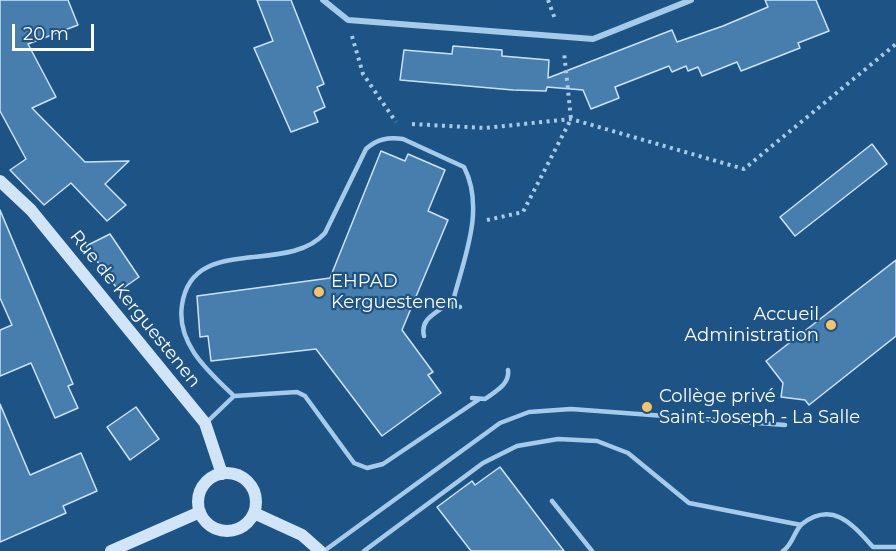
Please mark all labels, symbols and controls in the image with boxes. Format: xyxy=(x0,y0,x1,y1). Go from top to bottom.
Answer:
scale bar xyxy=(15,12,98,50)
text: 20 m xyxy=(23,23,69,45)
street label: Rue de Kerguestenen xyxy=(65,226,205,392)
place label: EHPAD Kerguestenen xyxy=(331,271,458,314)
marker: EHPAD Kerguestenen xyxy=(312,285,326,299)
place label: Accueil Administration xyxy=(684,304,819,346)
marker: Accueil Administration xyxy=(824,318,838,332)
place label: Collège privé Saint-Joseph - La Salle xyxy=(659,386,860,428)
marker: Collège privé Saint-Joseph - La Salle xyxy=(640,400,654,414)

